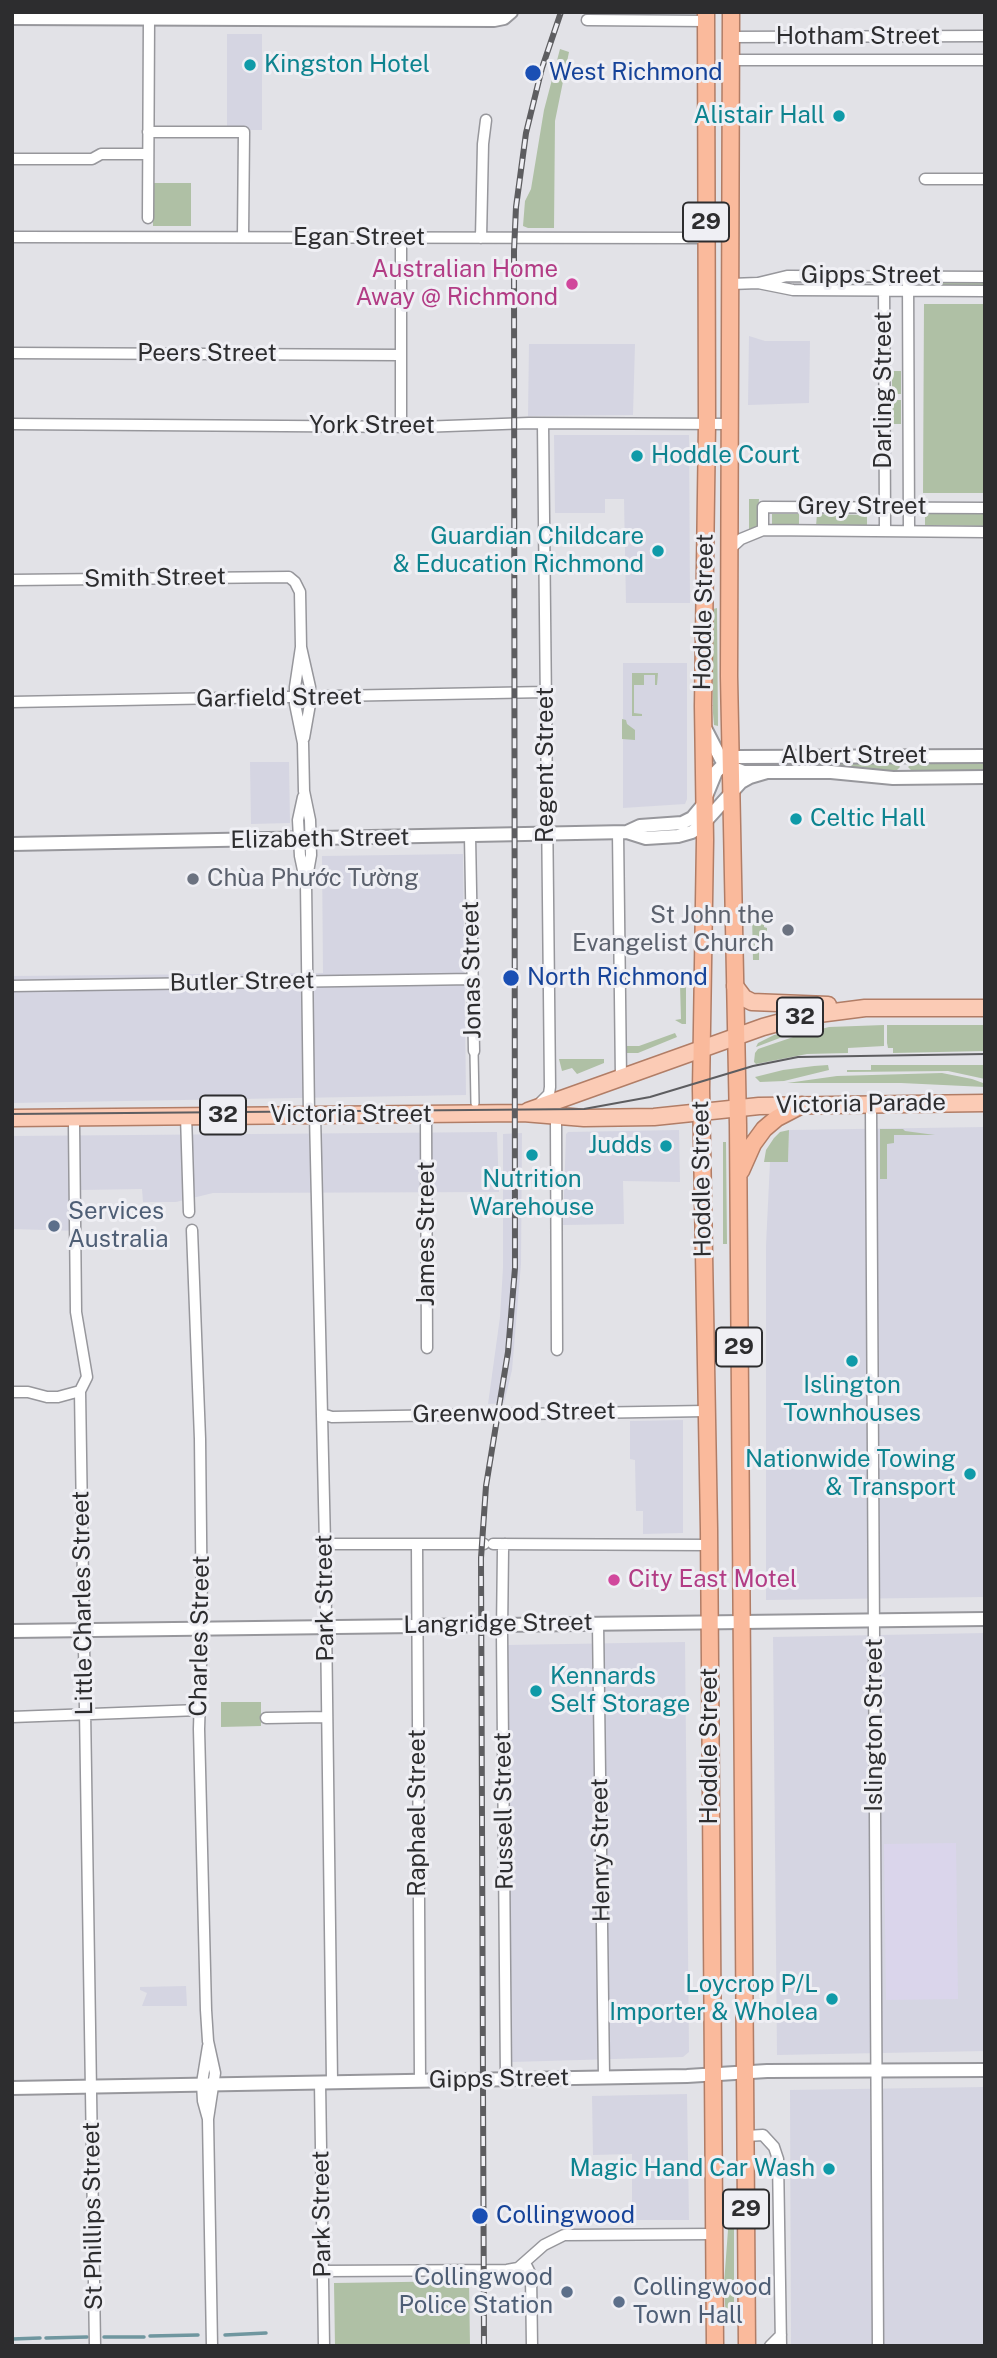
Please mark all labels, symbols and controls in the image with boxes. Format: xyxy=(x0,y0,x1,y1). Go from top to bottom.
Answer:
street label: Hotham Street xyxy=(776,23,940,51)
place label: Kingston Hotel xyxy=(264,51,430,79)
marker: Kingston Hotel xyxy=(242,57,258,73)
place label: West Richmond xyxy=(549,59,723,87)
marker: West Richmond xyxy=(523,63,543,83)
place label: Alistair Hall xyxy=(693,102,825,130)
marker: Alistair Hall xyxy=(831,108,847,124)
road number: 29 xyxy=(683,202,729,242)
street label: Egan Street xyxy=(293,224,425,252)
place label: Australian Home Away @ Richmond xyxy=(355,256,558,312)
street label: Gipps Street xyxy=(801,262,941,290)
marker: Australian Home Away @ Richmond xyxy=(564,276,580,292)
street label: Darling Street xyxy=(870,311,898,469)
street label: Peers Street xyxy=(137,340,277,368)
street label: York Street xyxy=(309,412,435,440)
place label: Hoddle Court xyxy=(651,442,800,470)
marker: Hoddle Court xyxy=(629,448,645,464)
street label: Grey Street xyxy=(798,493,926,521)
place label: Guardian Childcare & Education Richmond xyxy=(393,523,644,579)
street label: Hoddle Street xyxy=(688,533,720,691)
marker: Guardian Childcare & Education Richmond xyxy=(650,543,666,559)
street label: Smith Street xyxy=(84,562,226,594)
street label: Garfield Street xyxy=(196,682,362,714)
street label: Regent Street xyxy=(532,687,560,843)
street label: Albert Street xyxy=(781,742,927,770)
place label: Celtic Hall xyxy=(810,805,926,833)
marker: Celtic Hall xyxy=(788,811,804,827)
street label: Elizabeth Street xyxy=(230,823,410,855)
place label: Chùa Phước Tường xyxy=(207,865,419,893)
marker: Chùa Phước Tường xyxy=(185,871,201,887)
street label: Jonas Street xyxy=(456,901,488,1039)
place label: St John the Evangelist Church xyxy=(572,902,774,958)
marker: St John the Evangelist Church xyxy=(780,922,796,938)
place label: North Richmond xyxy=(527,964,708,992)
street label: Butler Street xyxy=(169,966,315,998)
marker: North Richmond xyxy=(501,968,521,988)
road number: 32 xyxy=(777,998,823,1036)
street label: Victoria Parade xyxy=(776,1088,946,1120)
road number: 32 xyxy=(200,1096,246,1134)
street label: Hoddle Street xyxy=(686,1100,718,1258)
street label: Victoria Street xyxy=(270,1101,432,1129)
place label: Judds xyxy=(588,1132,652,1160)
marker: Judds xyxy=(658,1138,674,1154)
marker: Nutrition Warehouse xyxy=(524,1147,540,1163)
street label: James Street xyxy=(413,1162,441,1306)
place label: Nutrition Warehouse xyxy=(470,1166,594,1222)
place label: Services Australia xyxy=(68,1198,169,1254)
marker: Services Australia xyxy=(46,1218,62,1234)
road number: 29 xyxy=(716,1328,762,1366)
marker: Islington Townhouses xyxy=(844,1353,860,1369)
place label: Islington Townhouses xyxy=(783,1372,921,1428)
street label: Greenwood Street xyxy=(412,1397,616,1429)
place label: Nationwide Towing & Transport xyxy=(745,1446,956,1502)
marker: Nationwide Towing & Transport xyxy=(962,1466,978,1482)
street label: Little Charles Street xyxy=(67,1490,99,1716)
street label: Park Street xyxy=(309,1534,341,1662)
street label: Charles Street xyxy=(184,1555,216,1717)
place label: City East Motel xyxy=(628,1566,797,1594)
marker: City East Motel xyxy=(606,1572,622,1588)
street label: Langridge Street xyxy=(403,1608,593,1640)
street label: Islington Street xyxy=(861,1638,889,1812)
place label: Kennards Self Storage xyxy=(550,1663,690,1719)
street label: Hoddle Street xyxy=(696,1668,724,1824)
marker: Kennards Self Storage xyxy=(528,1683,544,1699)
street label: Raphael Street xyxy=(404,1729,432,1897)
street label: Russell Street xyxy=(488,1732,520,1890)
street label: Henry Street xyxy=(585,1778,617,1922)
place label: Loycrop P/L Importer & Wholea xyxy=(609,1971,818,2027)
marker: Loycrop P/L Importer & Wholea xyxy=(824,1991,840,2007)
street label: Gipps Street xyxy=(429,2063,569,2095)
street label: St Phillips Street xyxy=(77,2122,109,2310)
street label: Park Street xyxy=(306,2150,338,2278)
place label: Magic Hand Car Wash xyxy=(569,2155,815,2183)
marker: Magic Hand Car Wash xyxy=(821,2161,837,2177)
road number: 29 xyxy=(723,2190,769,2228)
place label: Collingwood xyxy=(496,2202,635,2230)
marker: Collingwood xyxy=(470,2206,490,2226)
place label: Collingwood Police Station xyxy=(399,2264,553,2320)
place label: Collingwood Town Hall xyxy=(633,2274,772,2330)
marker: Collingwood Police Station xyxy=(559,2284,575,2300)
marker: Collingwood Town Hall xyxy=(611,2294,627,2310)

